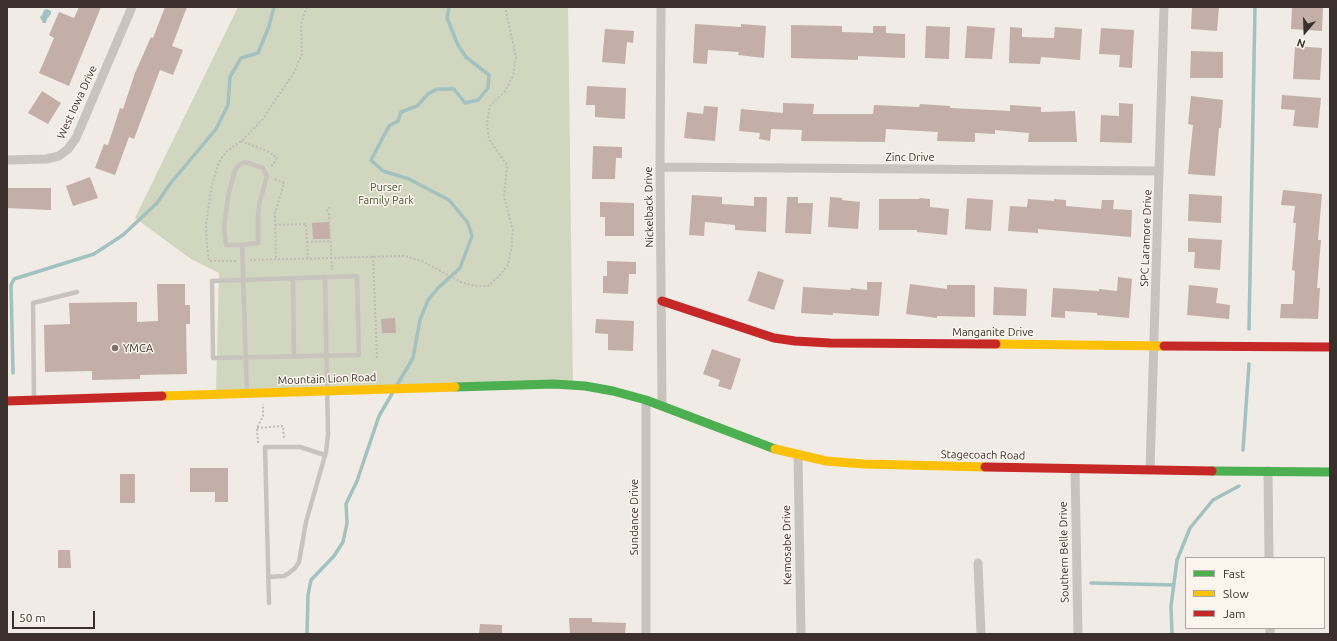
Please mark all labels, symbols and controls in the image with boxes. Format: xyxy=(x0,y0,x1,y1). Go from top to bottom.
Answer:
north arrow xyxy=(1285,12,1325,52)
text: N xyxy=(1295,36,1307,50)
street label: West Iowa Drive xyxy=(54,63,100,141)
street label: Zinc Drive xyxy=(886,150,934,164)
street label: Nickelback Drive xyxy=(642,166,656,248)
park label: Purser Family Park xyxy=(358,180,414,206)
street label: SPC Laramore Drive xyxy=(1138,189,1154,287)
street label: Manganite Drive xyxy=(952,325,1034,339)
place label: YMCA xyxy=(123,341,153,355)
marker: YMCA xyxy=(110,343,120,353)
street label: Mountain Lion Road xyxy=(277,371,377,387)
street label: Stagecoach Road xyxy=(941,448,1025,462)
street label: Sundance Drive xyxy=(627,479,641,555)
street label: Southern Belle Drive xyxy=(1057,501,1071,603)
street label: Kemosabe Drive xyxy=(780,505,794,585)
legend xyxy=(1185,557,1325,629)
text: Fast xyxy=(1223,567,1245,580)
text: Slow xyxy=(1223,587,1249,600)
scale bar xyxy=(14,603,97,629)
text: Jam xyxy=(1223,607,1245,620)
text: 50 m xyxy=(19,611,46,624)

